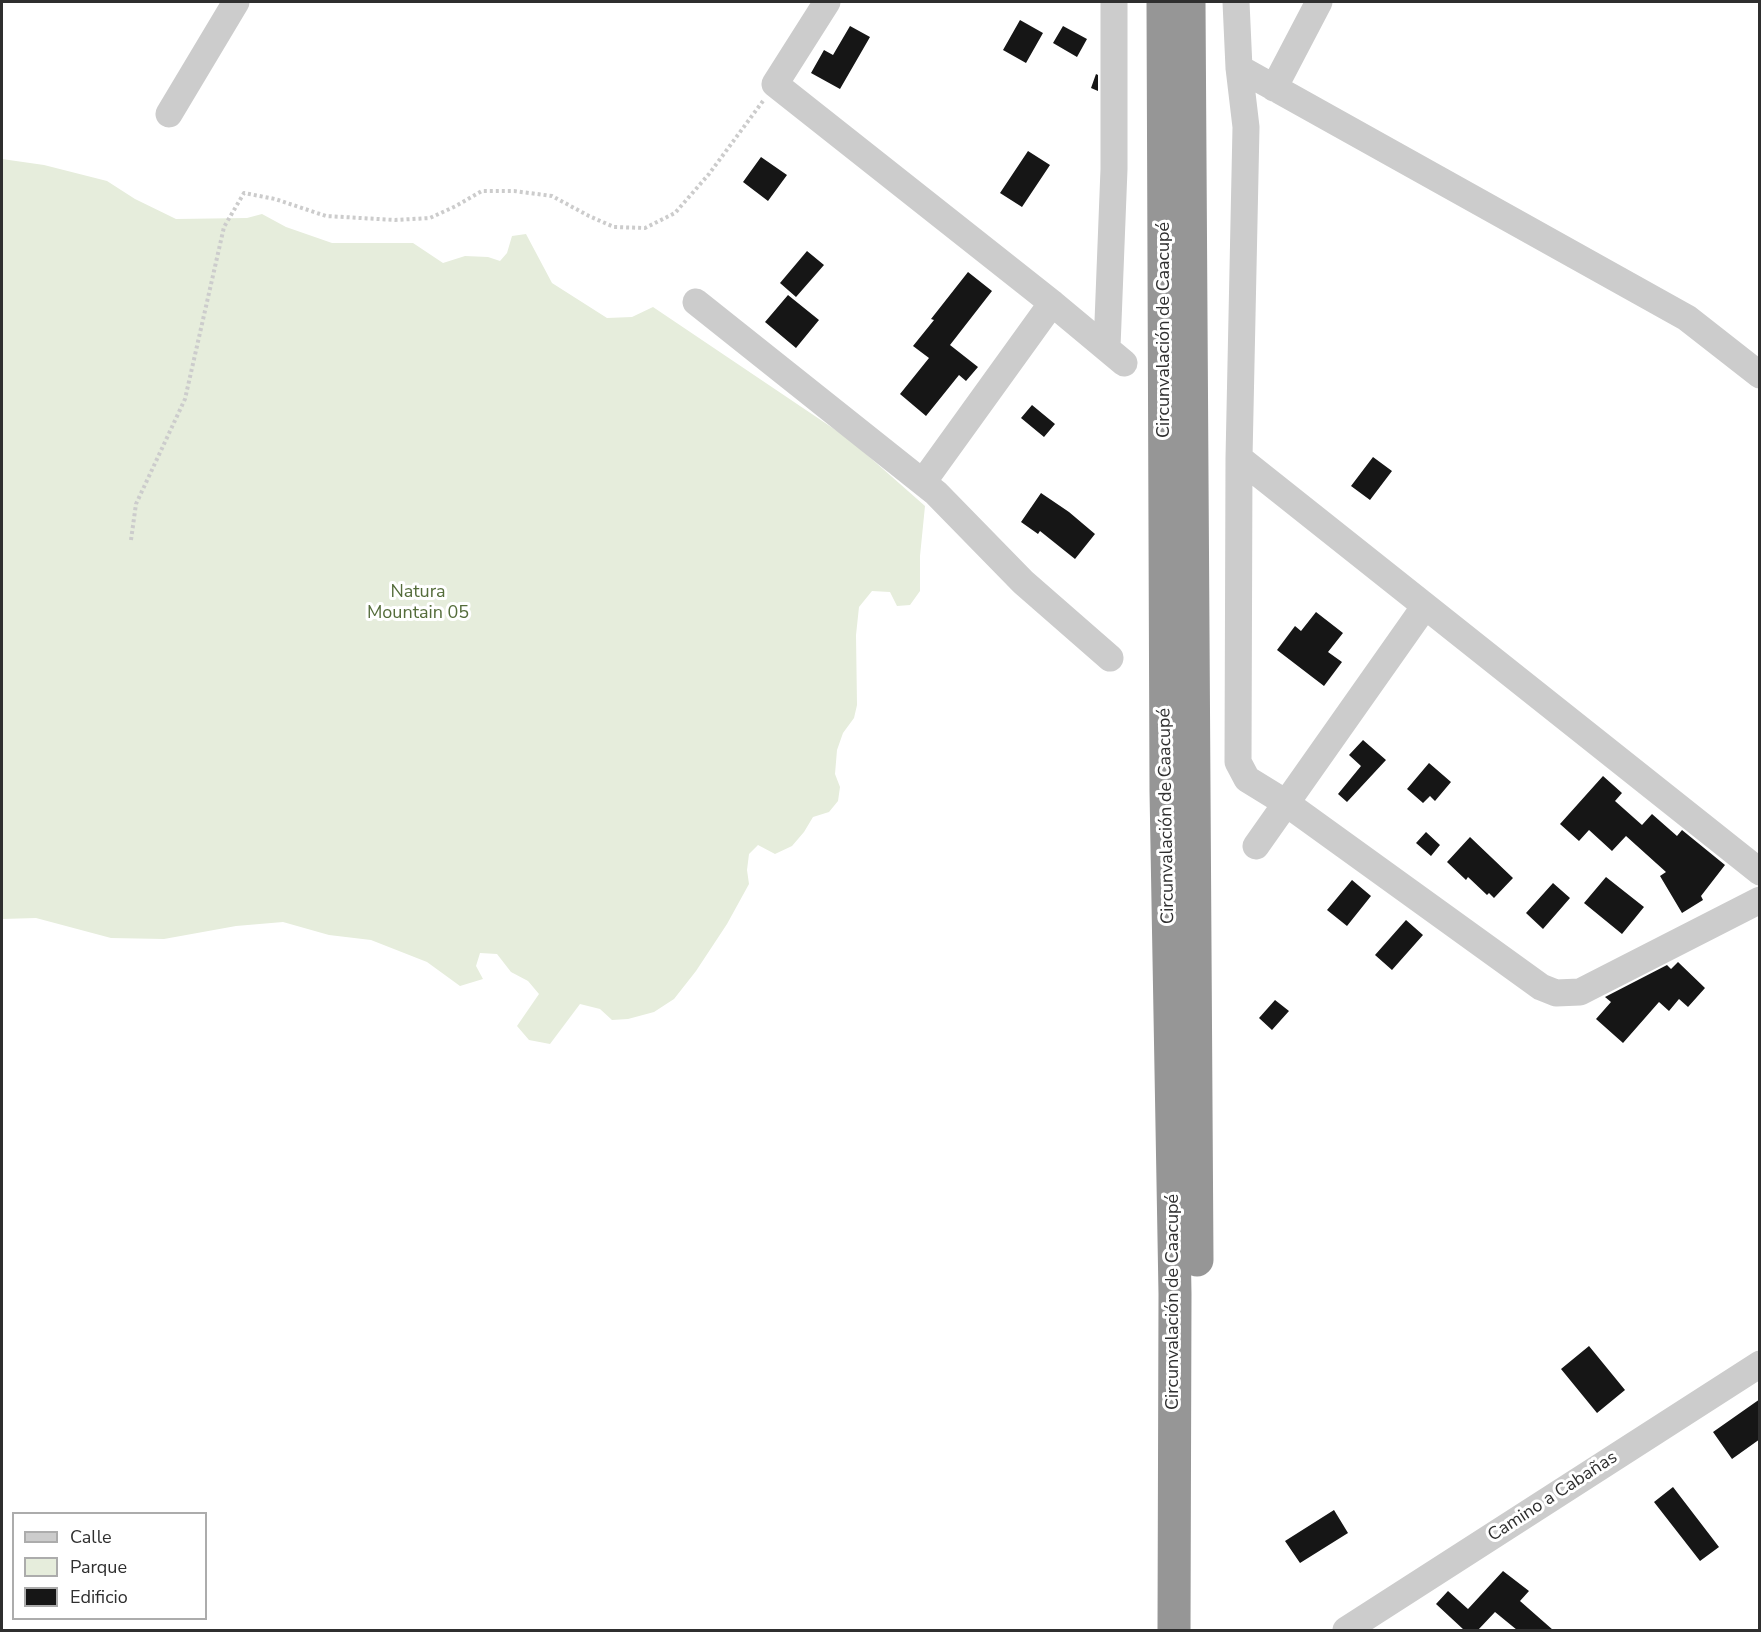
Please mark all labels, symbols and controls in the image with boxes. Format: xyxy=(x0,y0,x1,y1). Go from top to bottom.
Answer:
street label: Circunvalación de Caacupé xyxy=(1154,222,1176,438)
park label: Natura Mountain 05 xyxy=(367,582,469,624)
street label: Circunvalación de Caacupé xyxy=(1154,708,1180,924)
street label: Circunvalación de Caacupé xyxy=(1163,1194,1185,1410)
street label: Camino a Cabañas xyxy=(1484,1447,1622,1547)
legend xyxy=(12,1512,207,1620)
text: Calle xyxy=(70,1525,112,1549)
text: Parque xyxy=(70,1555,127,1579)
text: Edificio xyxy=(70,1585,128,1609)

